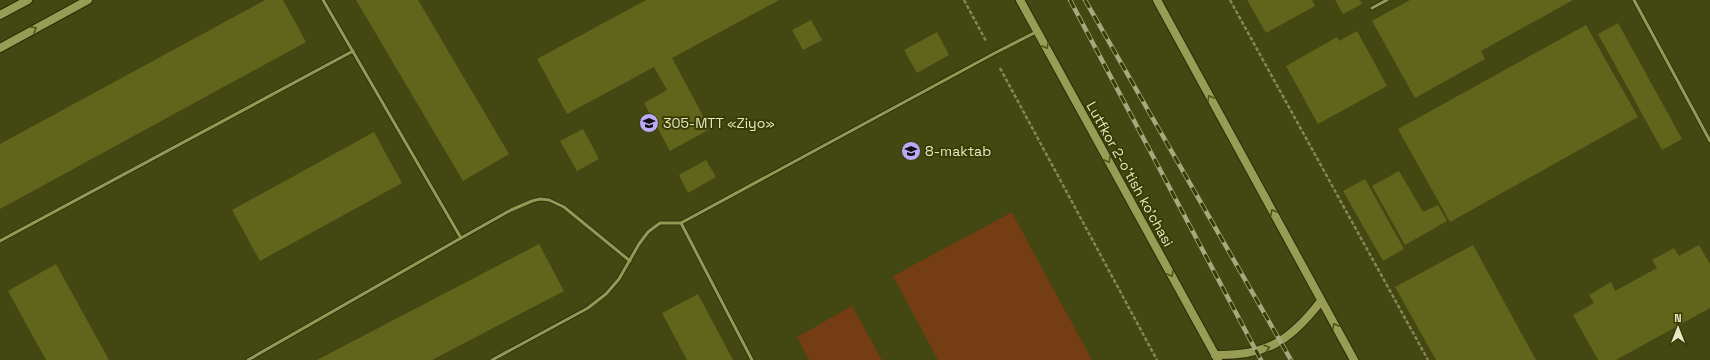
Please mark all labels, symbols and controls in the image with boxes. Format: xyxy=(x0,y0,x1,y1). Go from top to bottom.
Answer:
one-way arrow xyxy=(30,26,37,34)
one-way arrow xyxy=(1041,42,1048,49)
one-way arrow xyxy=(1208,95,1215,102)
street label: Lutfkor 2-o'tish ko'chasi xyxy=(1083,98,1177,250)
school or university icon: 305-MTT «Ziyo» xyxy=(638,112,660,134)
place label: 305-MTT «Ziyo» xyxy=(663,114,775,132)
school or university icon: 8-maktab xyxy=(900,140,922,162)
place label: 8-maktab xyxy=(925,142,991,160)
one-way arrow xyxy=(1104,156,1111,163)
one-way arrow xyxy=(1270,209,1277,216)
one-way arrow xyxy=(1166,270,1173,277)
north arrow xyxy=(1658,308,1698,348)
text: N xyxy=(1674,311,1682,325)
one-way arrow xyxy=(1333,323,1340,330)
one-way arrow xyxy=(1263,344,1270,353)

